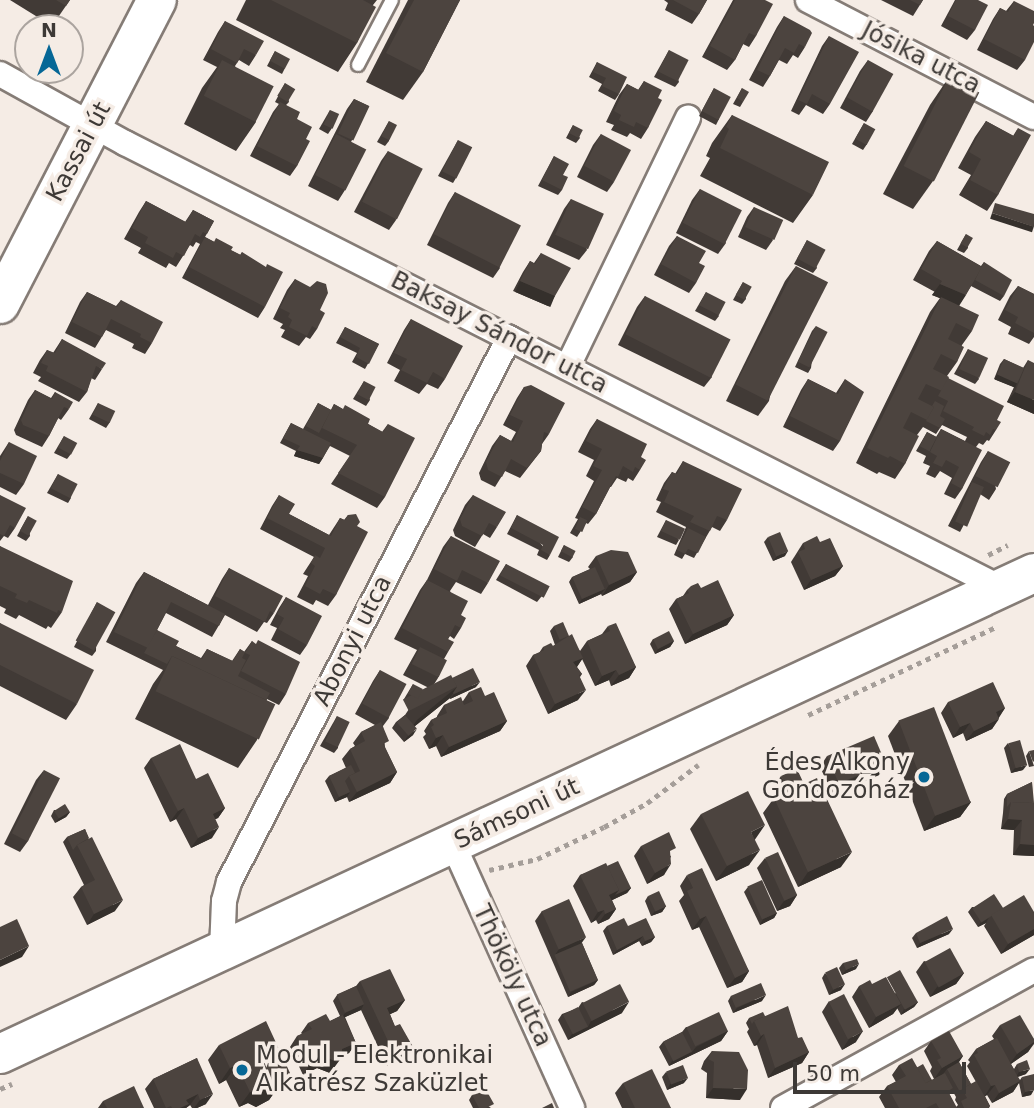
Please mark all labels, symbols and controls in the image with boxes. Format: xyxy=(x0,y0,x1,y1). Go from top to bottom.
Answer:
north arrow xyxy=(14,14,84,84)
street label: Jósika utca xyxy=(857,16,985,100)
text: N xyxy=(41,19,57,41)
street label: Kassai út xyxy=(41,97,117,207)
street label: Baksay Sándor utca xyxy=(386,266,612,400)
street label: Abonyi utca xyxy=(308,571,398,711)
place label: Édes Alkony Gondozóház xyxy=(762,749,910,805)
marker: Édes Alkony Gondozóház xyxy=(916,769,932,785)
street label: Sámsoni út xyxy=(450,772,584,856)
street label: Thököly utca xyxy=(467,900,557,1052)
place label: Modul - Elektronikai Alkatrész Szaküzlet xyxy=(256,1042,493,1098)
scale bar xyxy=(796,1048,969,1092)
marker: Modul - Elektronikai Alkatrész Szaküzlet xyxy=(234,1062,250,1078)
text: 50 m xyxy=(806,1062,860,1086)

